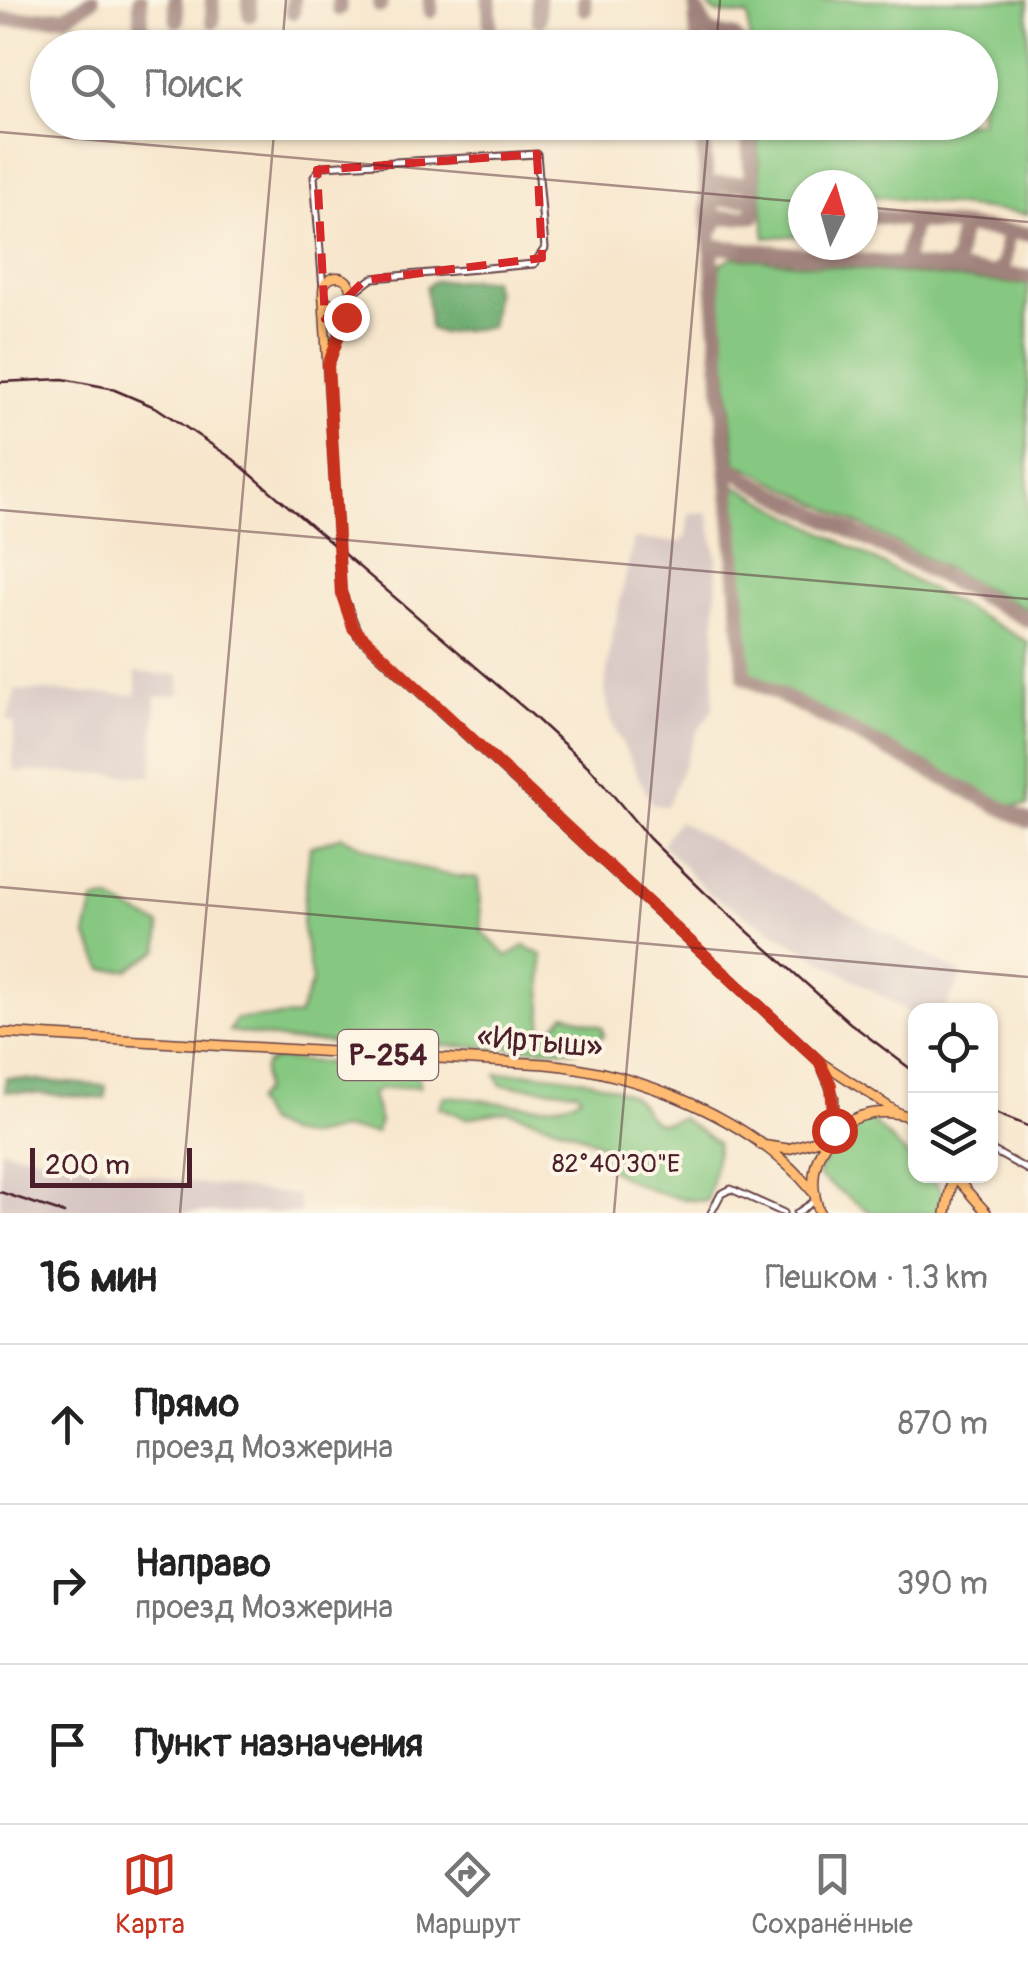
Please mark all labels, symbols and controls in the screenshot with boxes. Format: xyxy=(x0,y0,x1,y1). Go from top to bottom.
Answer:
search box xyxy=(30,30,998,140)
icon: search xyxy=(65,58,120,113)
text: Поиск xyxy=(145,61,244,109)
north arrow xyxy=(788,170,878,260)
route end xyxy=(324,295,370,341)
map controls xyxy=(908,1003,998,1183)
button: locate xyxy=(908,1003,998,1093)
street label: «Иртыш» xyxy=(476,1017,604,1067)
road number: Р-254 xyxy=(338,1030,438,1080)
button: layers xyxy=(908,1093,998,1183)
route start xyxy=(812,1108,858,1154)
scale bar xyxy=(30,1143,192,1188)
text: 200 m xyxy=(45,1148,130,1183)
text: 82°40'30"E xyxy=(552,1149,680,1180)
text: 16 мин xyxy=(40,1252,157,1304)
text: Пешком · 1.3 km xyxy=(765,1258,988,1298)
text: Прямо xyxy=(135,1380,239,1428)
icon: ahead xyxy=(40,1397,95,1452)
text: 870 m xyxy=(898,1404,988,1444)
text: проезд Мозжерина xyxy=(135,1428,393,1468)
text: Направо xyxy=(135,1540,271,1588)
icon: right xyxy=(40,1557,95,1612)
text: 390 m xyxy=(896,1564,988,1604)
text: проезд Мозжерина xyxy=(135,1588,393,1628)
icon: arrive xyxy=(40,1717,95,1772)
text: Пункт назначения xyxy=(135,1720,423,1768)
tab: Карта xyxy=(115,1847,185,1942)
tab: Маршрут xyxy=(415,1847,521,1942)
tab: Сохранённые xyxy=(751,1847,913,1942)

